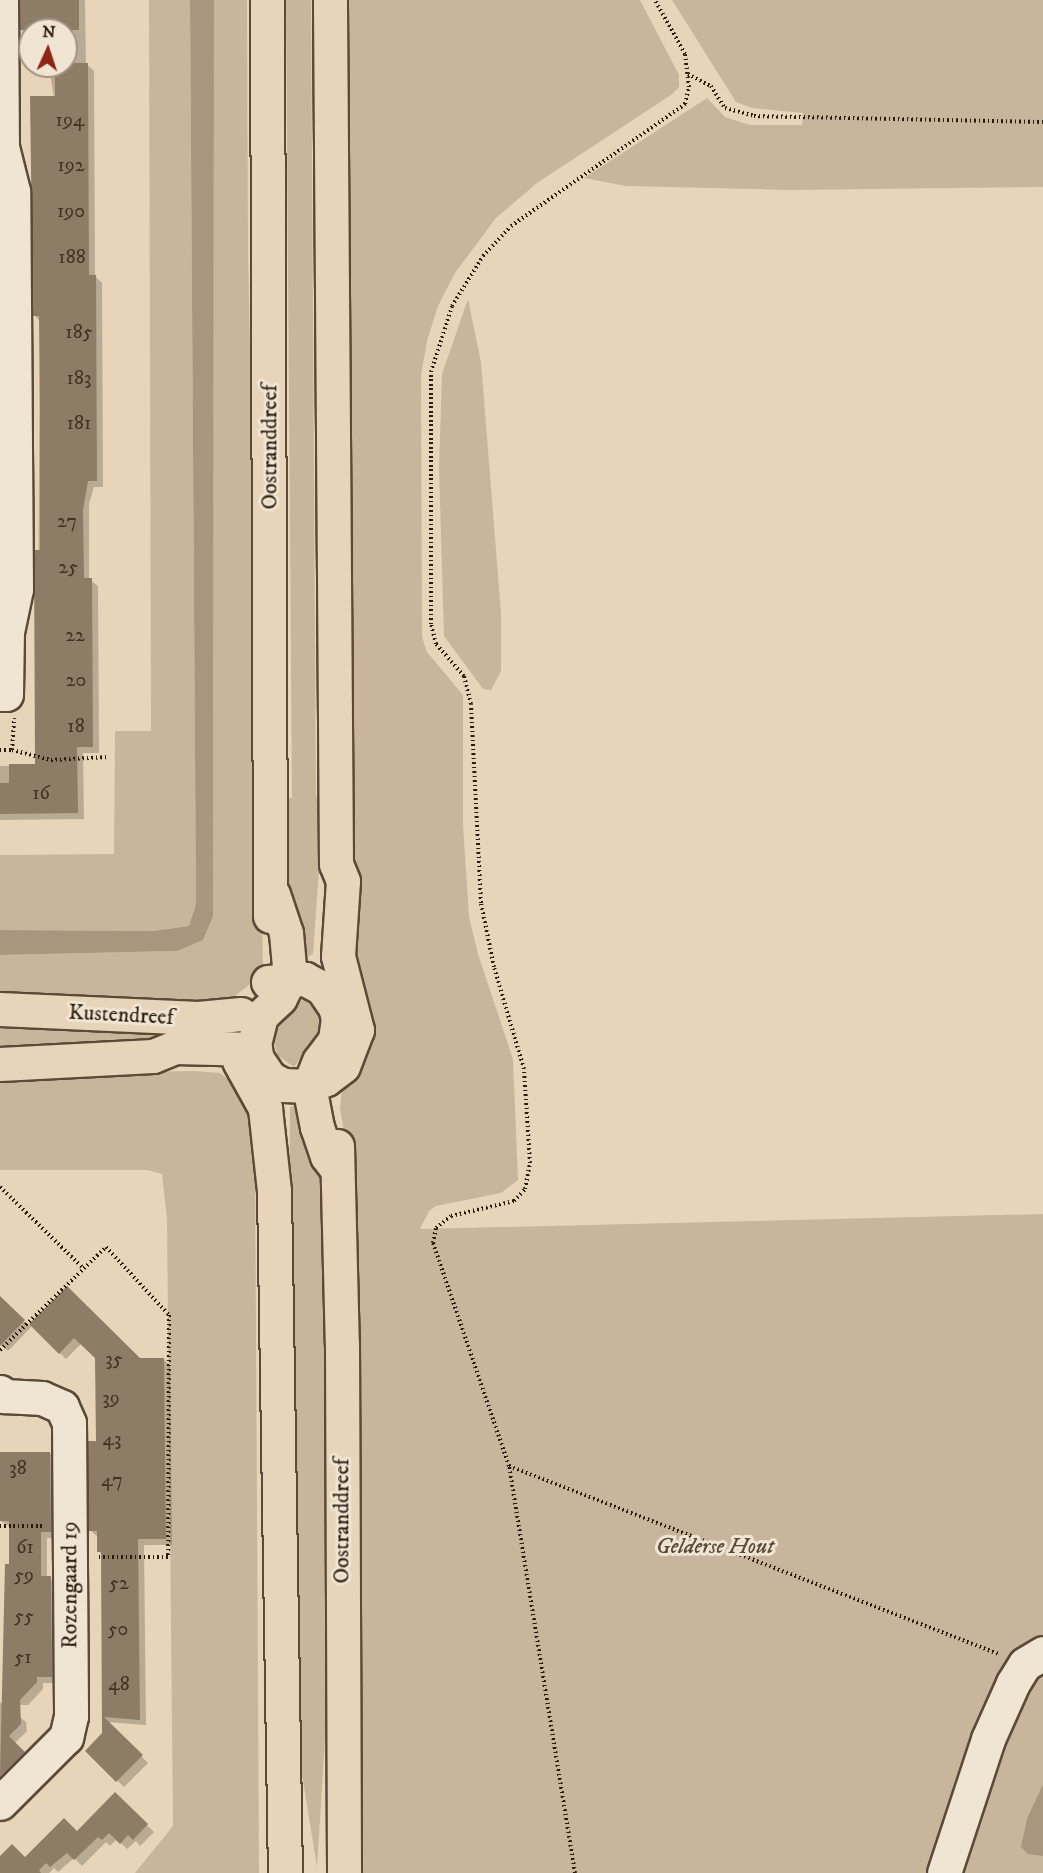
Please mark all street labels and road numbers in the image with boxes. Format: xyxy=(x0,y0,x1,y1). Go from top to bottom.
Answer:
street label: Oostranddreef xyxy=(257,384,283,510)
street label: Kustendreef xyxy=(68,999,174,1031)
street label: Oostranddreef xyxy=(329,1458,355,1584)
street label: Rozengaard 19 xyxy=(57,1521,83,1649)

